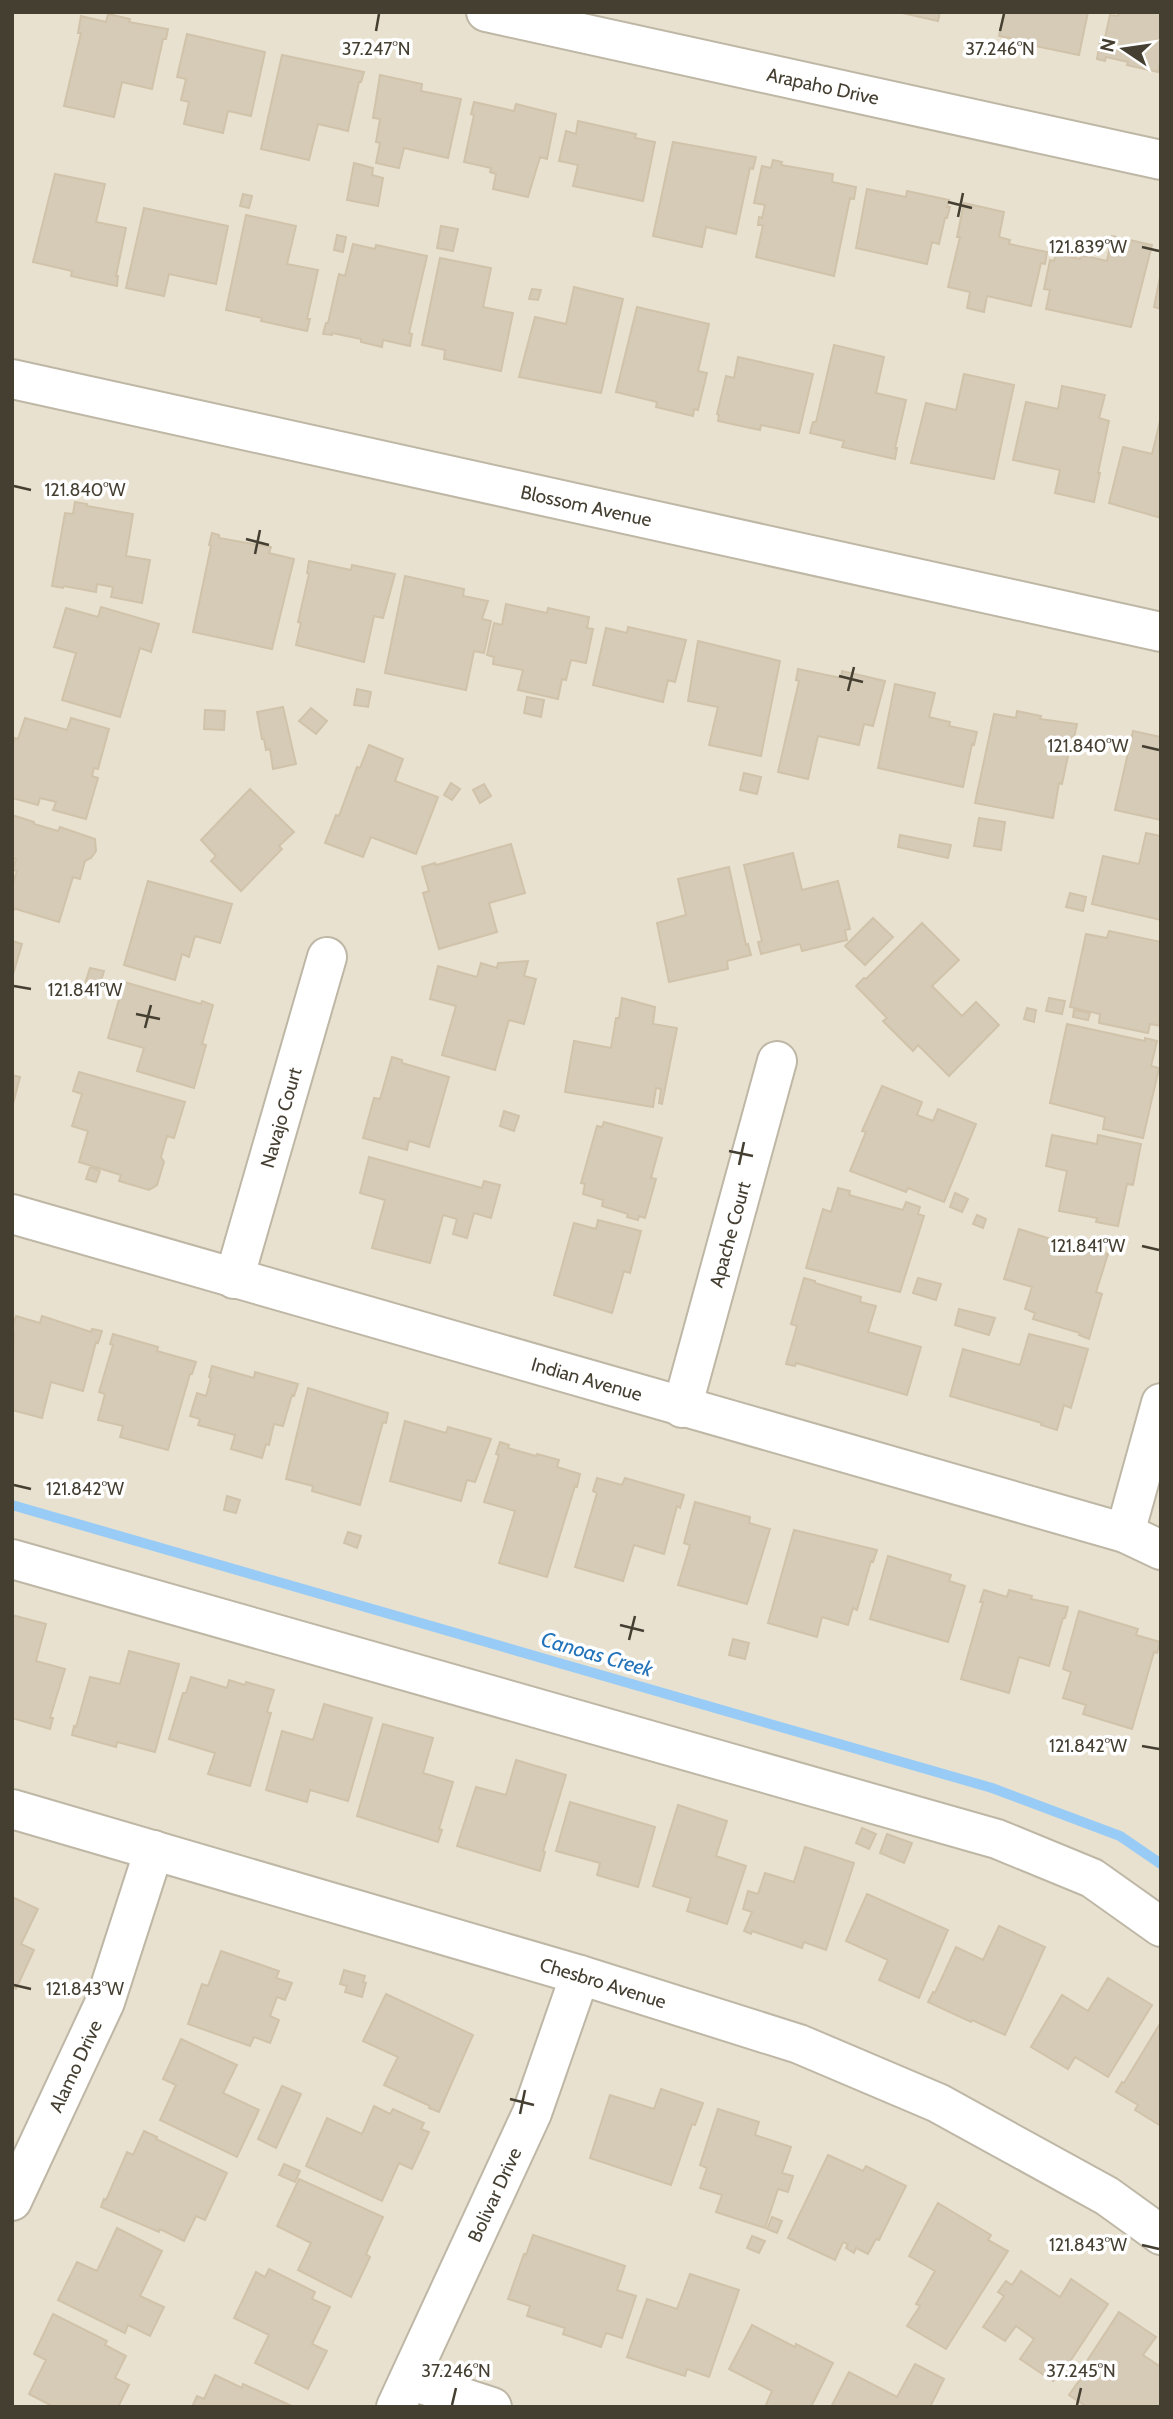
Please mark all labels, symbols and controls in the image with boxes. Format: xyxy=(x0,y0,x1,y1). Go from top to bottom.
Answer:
north arrow xyxy=(1089,14,1159,84)
text: N xyxy=(1095,36,1121,54)
text: 37.247°N xyxy=(342,38,410,60)
text: 37.246°N xyxy=(965,38,1035,60)
street label: Arapaho Drive xyxy=(765,62,881,109)
text: 121.839°W xyxy=(1049,236,1127,258)
text: 121.840°W xyxy=(44,479,126,501)
street label: Blossom Avenue xyxy=(519,480,654,531)
text: 121.840°W xyxy=(1047,735,1129,757)
text: 121.841°W xyxy=(48,979,122,1001)
street label: Navajo Court xyxy=(255,1064,306,1170)
street label: Apache Court xyxy=(704,1178,755,1290)
text: 121.841°W xyxy=(1051,1235,1125,1257)
street label: Indian Avenue xyxy=(529,1352,645,1406)
text: 121.842°W xyxy=(46,1478,124,1500)
water label: Canoas Creek xyxy=(538,1626,657,1682)
text: 121.842°W xyxy=(1049,1735,1127,1757)
street label: Chesbro Avenue xyxy=(537,1952,669,2013)
text: 121.843°W xyxy=(46,1978,124,2000)
street label: Alamo Drive xyxy=(44,2016,107,2116)
street label: Bolivar Drive xyxy=(462,2143,526,2246)
text: 121.843°W xyxy=(1049,2234,1127,2256)
text: 37.246°N xyxy=(421,2360,491,2382)
text: 37.245°N xyxy=(1046,2360,1116,2382)

